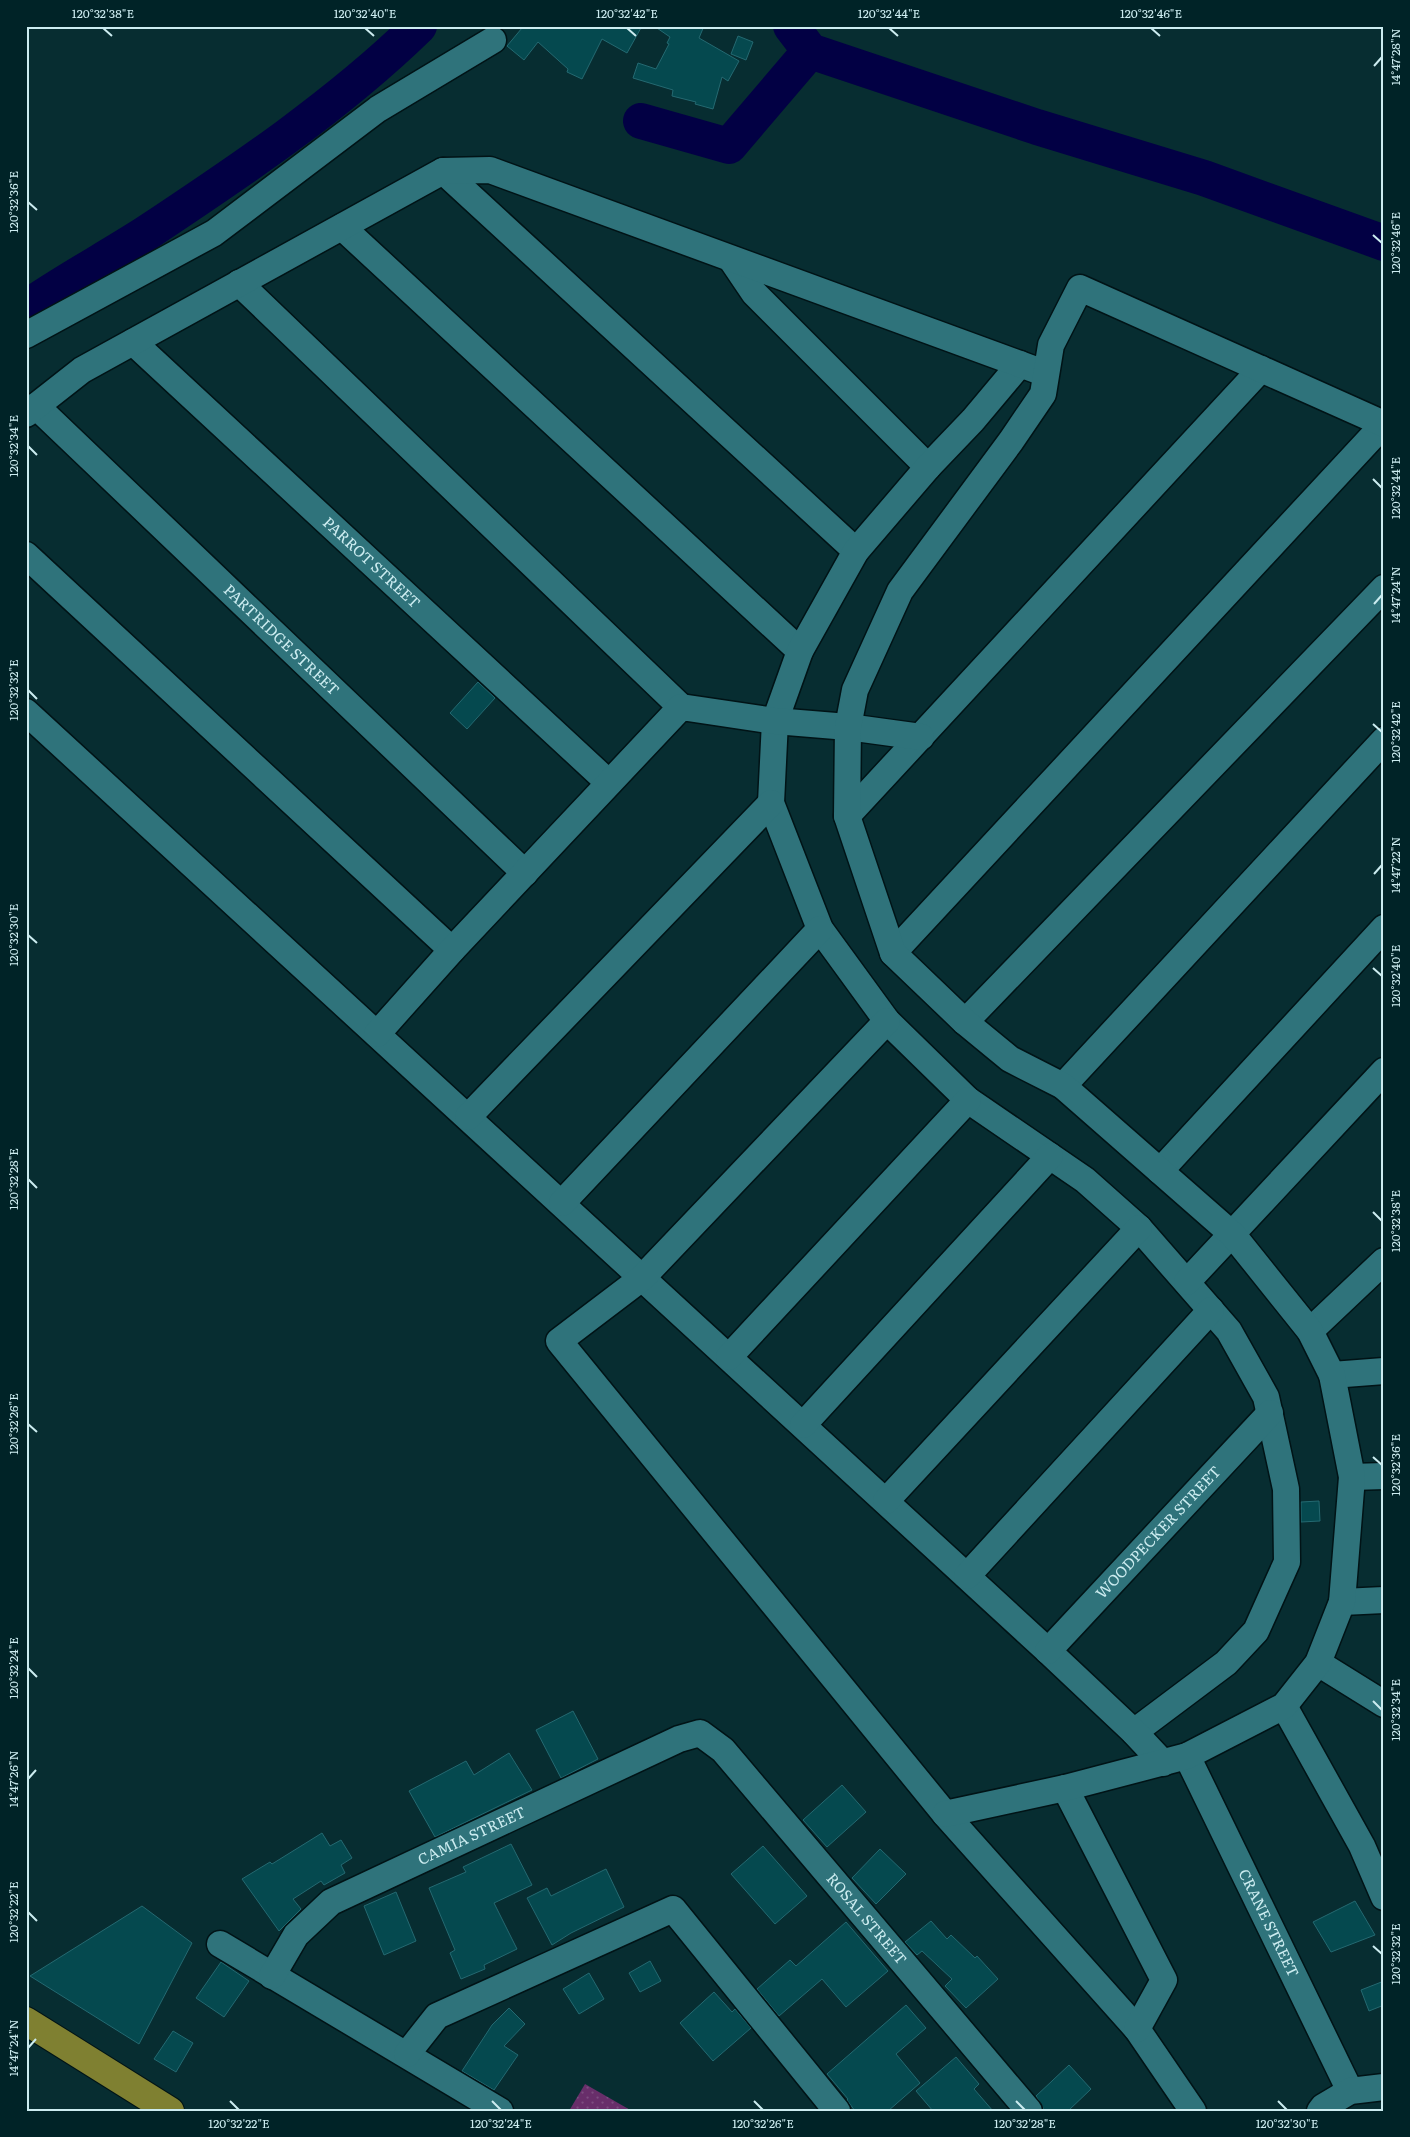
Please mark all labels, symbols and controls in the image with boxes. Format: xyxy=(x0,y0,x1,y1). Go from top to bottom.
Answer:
text: 120°32'38"E xyxy=(72,4,134,22)
text: 120°32'40"E xyxy=(334,4,397,22)
text: 120°32'42"E xyxy=(596,4,658,22)
text: 120°32'44"E xyxy=(858,4,921,22)
text: 120°32'46"E xyxy=(1120,4,1182,22)
text: 14°47'28"N xyxy=(1386,28,1404,86)
text: 120°32'36"E xyxy=(4,171,22,233)
text: 120°32'46"E xyxy=(1386,212,1404,274)
text: 120°32'34"E xyxy=(4,415,22,477)
text: 120°32'44"E xyxy=(1386,456,1404,519)
street label: PARROT STREET xyxy=(318,511,426,613)
text: 14°47'24"N xyxy=(1386,566,1404,624)
street label: PARTRIDGE STREET xyxy=(219,578,345,700)
text: 120°32'32"E xyxy=(4,659,22,721)
text: 120°32'42"E xyxy=(1386,701,1404,763)
text: 14°47'22"N xyxy=(1386,837,1404,893)
text: 120°32'30"E xyxy=(4,903,22,966)
text: 120°32'40"E xyxy=(1386,944,1404,1007)
text: 120°32'28"E xyxy=(4,1148,22,1210)
text: 120°32'38"E xyxy=(1386,1190,1404,1252)
text: 120°32'26"E xyxy=(4,1393,22,1455)
text: 120°32'36"E xyxy=(1386,1434,1404,1496)
street label: WOODPECKER STREET xyxy=(1089,1460,1225,1603)
text: 120°32'24"E xyxy=(4,1637,22,1699)
text: 120°32'34"E xyxy=(1386,1679,1404,1741)
text: 14°47'26"N xyxy=(4,1750,22,1808)
street label: CAMIA STREET xyxy=(413,1800,529,1870)
street label: CRANE STREET xyxy=(1234,1865,1306,1981)
street label: ROSAL STREET xyxy=(822,1867,913,1969)
text: 120°32'22"E xyxy=(4,1881,22,1943)
text: 120°32'32"E xyxy=(1386,1923,1404,1985)
text: 14°47'24"N xyxy=(4,2019,22,2077)
text: 120°32'22"E xyxy=(208,2114,270,2132)
text: 120°32'24"E xyxy=(470,2114,532,2132)
text: 120°32'26"E xyxy=(732,2114,794,2132)
text: 120°32'28"E xyxy=(994,2114,1056,2132)
text: 120°32'30"E xyxy=(1256,2114,1319,2132)

